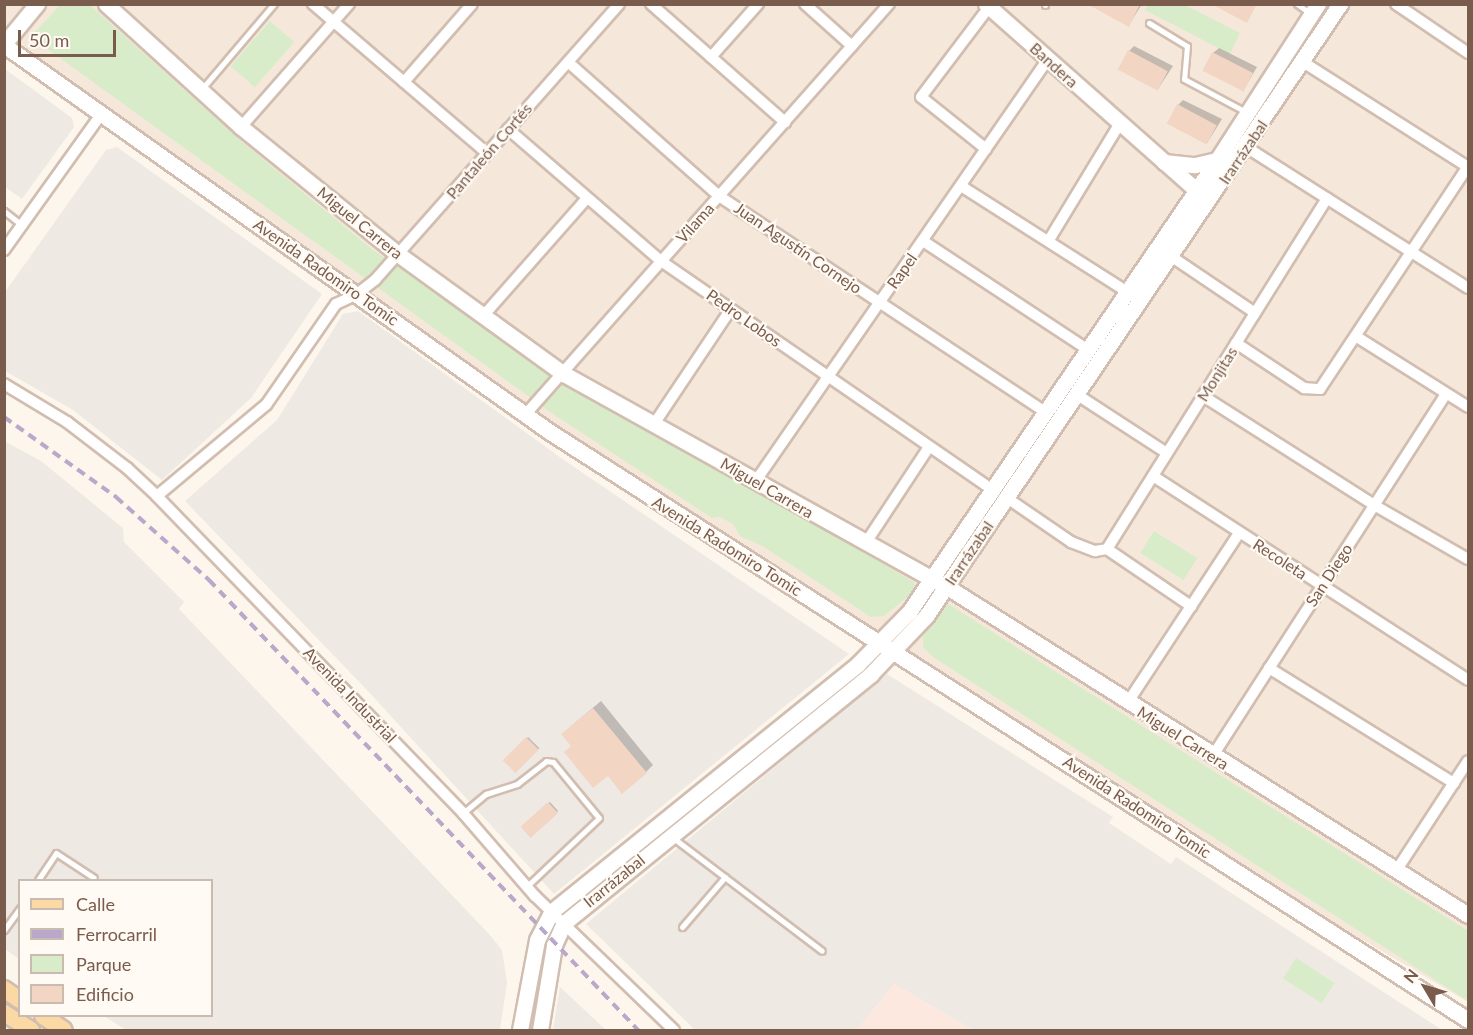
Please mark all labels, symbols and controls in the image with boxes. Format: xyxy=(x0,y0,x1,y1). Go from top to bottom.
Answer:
scale bar xyxy=(21,18,118,56)
text: 50 m xyxy=(29,29,69,51)
street label: Bandera xyxy=(1026,38,1082,92)
street label: Pantaleón Cortés xyxy=(442,99,536,203)
street label: Irarrázabal xyxy=(1215,116,1271,188)
street label: Miguel Carrera xyxy=(313,183,407,263)
street label: Juan Agustín Cornejo xyxy=(730,198,866,298)
street label: Vilama xyxy=(672,199,718,247)
street label: Avenida Radomiro Tomic xyxy=(250,214,402,330)
street label: Rapel xyxy=(883,250,921,292)
street label: Pedro Lobos xyxy=(703,285,785,351)
street label: Monjitas xyxy=(1193,343,1241,405)
street label: Miguel Carrera xyxy=(717,454,817,522)
street label: Avenida Radomiro Tomic xyxy=(648,492,806,600)
street label: Irarrázabal xyxy=(941,517,997,589)
street label: Recoleta xyxy=(1249,535,1311,583)
street label: San Diego xyxy=(1302,540,1356,610)
street label: Avenida Industrial xyxy=(299,643,401,747)
street label: Miguel Carrera xyxy=(1134,702,1232,774)
street label: Avenida Radomiro Tomic xyxy=(1059,752,1215,862)
street label: Irarrázabal xyxy=(579,850,649,912)
legend xyxy=(18,879,213,1017)
text: Calle xyxy=(76,893,115,915)
text: Ferrocarril xyxy=(76,923,157,945)
text: Parque xyxy=(76,953,131,975)
north arrow xyxy=(1395,957,1455,1017)
text: N xyxy=(1399,965,1422,986)
text: Edificio xyxy=(76,983,134,1005)

